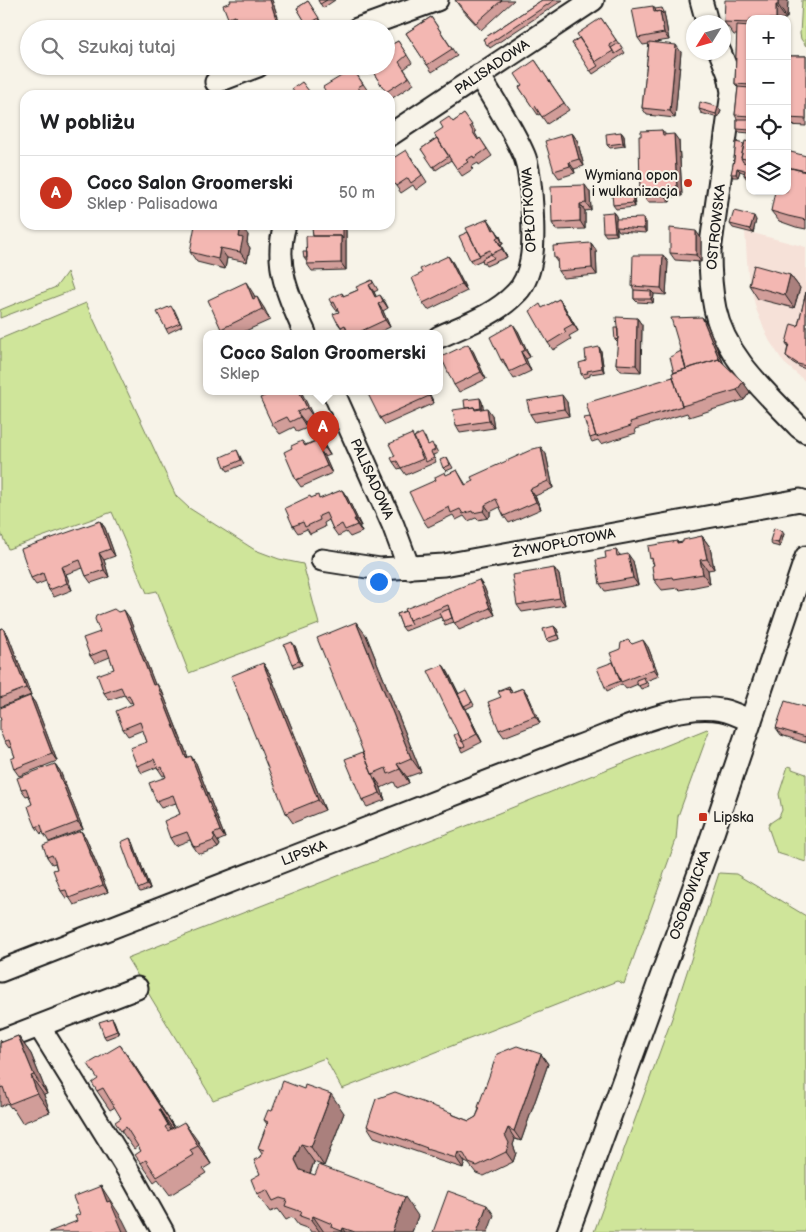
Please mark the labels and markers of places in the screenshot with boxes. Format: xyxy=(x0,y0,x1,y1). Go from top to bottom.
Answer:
place label: Wymiana opon i wulkanizacja xyxy=(585,167,678,200)
marker: Wymiana opon i wulkanizacja xyxy=(682,177,694,189)
pin: A xyxy=(307,411,339,452)
place label: Lipska xyxy=(713,809,754,826)
marker: Lipska xyxy=(697,811,709,823)

